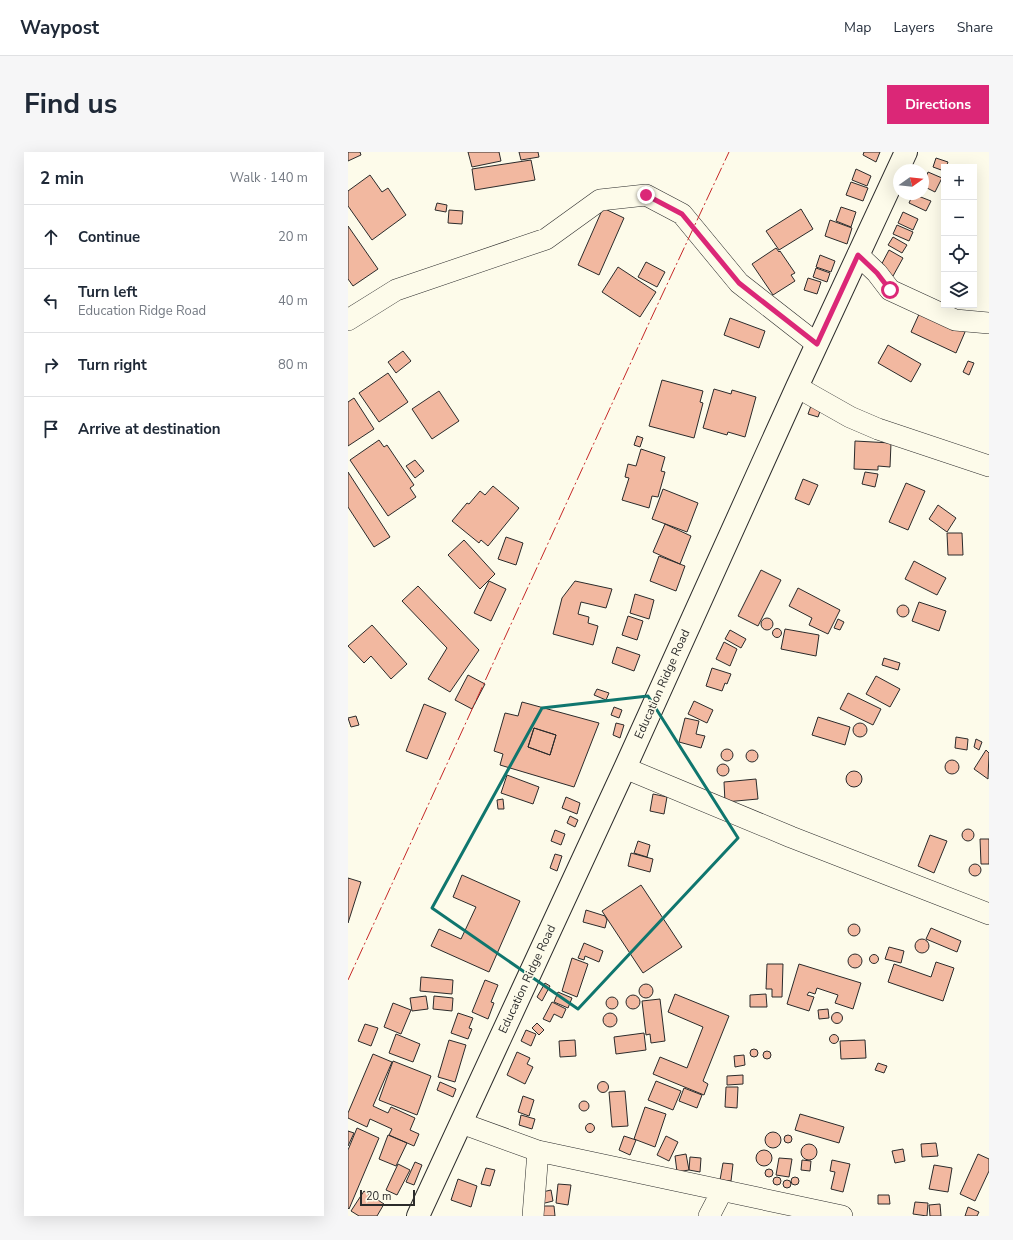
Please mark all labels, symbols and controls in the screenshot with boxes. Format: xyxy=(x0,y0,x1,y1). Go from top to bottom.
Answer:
text: Waypost xyxy=(20,15,99,41)
text: Map xyxy=(844,18,871,37)
text: Layers xyxy=(893,18,935,37)
text: Share xyxy=(957,18,993,37)
text: Find us xyxy=(24,85,118,123)
button: Directions xyxy=(887,85,989,124)
north arrow xyxy=(893,164,929,200)
map controls xyxy=(941,164,977,308)
button: + xyxy=(941,164,977,200)
text: 2 min xyxy=(40,167,84,190)
text: Walk · 140 m xyxy=(230,169,308,187)
route end xyxy=(637,186,655,204)
button: − xyxy=(941,200,977,236)
icon: ahead xyxy=(40,226,62,248)
text: Continue xyxy=(78,227,140,247)
text: 20 m xyxy=(278,228,308,246)
button: locate xyxy=(941,236,977,272)
button: layers xyxy=(941,272,977,308)
route start xyxy=(881,281,899,299)
text: Turn left xyxy=(78,282,137,302)
icon: left xyxy=(40,290,62,312)
text: 40 m xyxy=(278,292,308,310)
text: Education Ridge Road xyxy=(78,302,206,320)
icon: right xyxy=(40,354,62,376)
text: Turn right xyxy=(78,355,147,375)
text: 80 m xyxy=(278,356,308,374)
icon: arrive xyxy=(40,418,62,440)
text: Arrive at destination xyxy=(78,419,221,439)
street label: Education Ridge Road xyxy=(631,627,693,741)
street label: Education Ridge Road xyxy=(495,922,559,1036)
scale bar xyxy=(360,1188,415,1207)
text: 20 m xyxy=(366,1189,391,1204)

